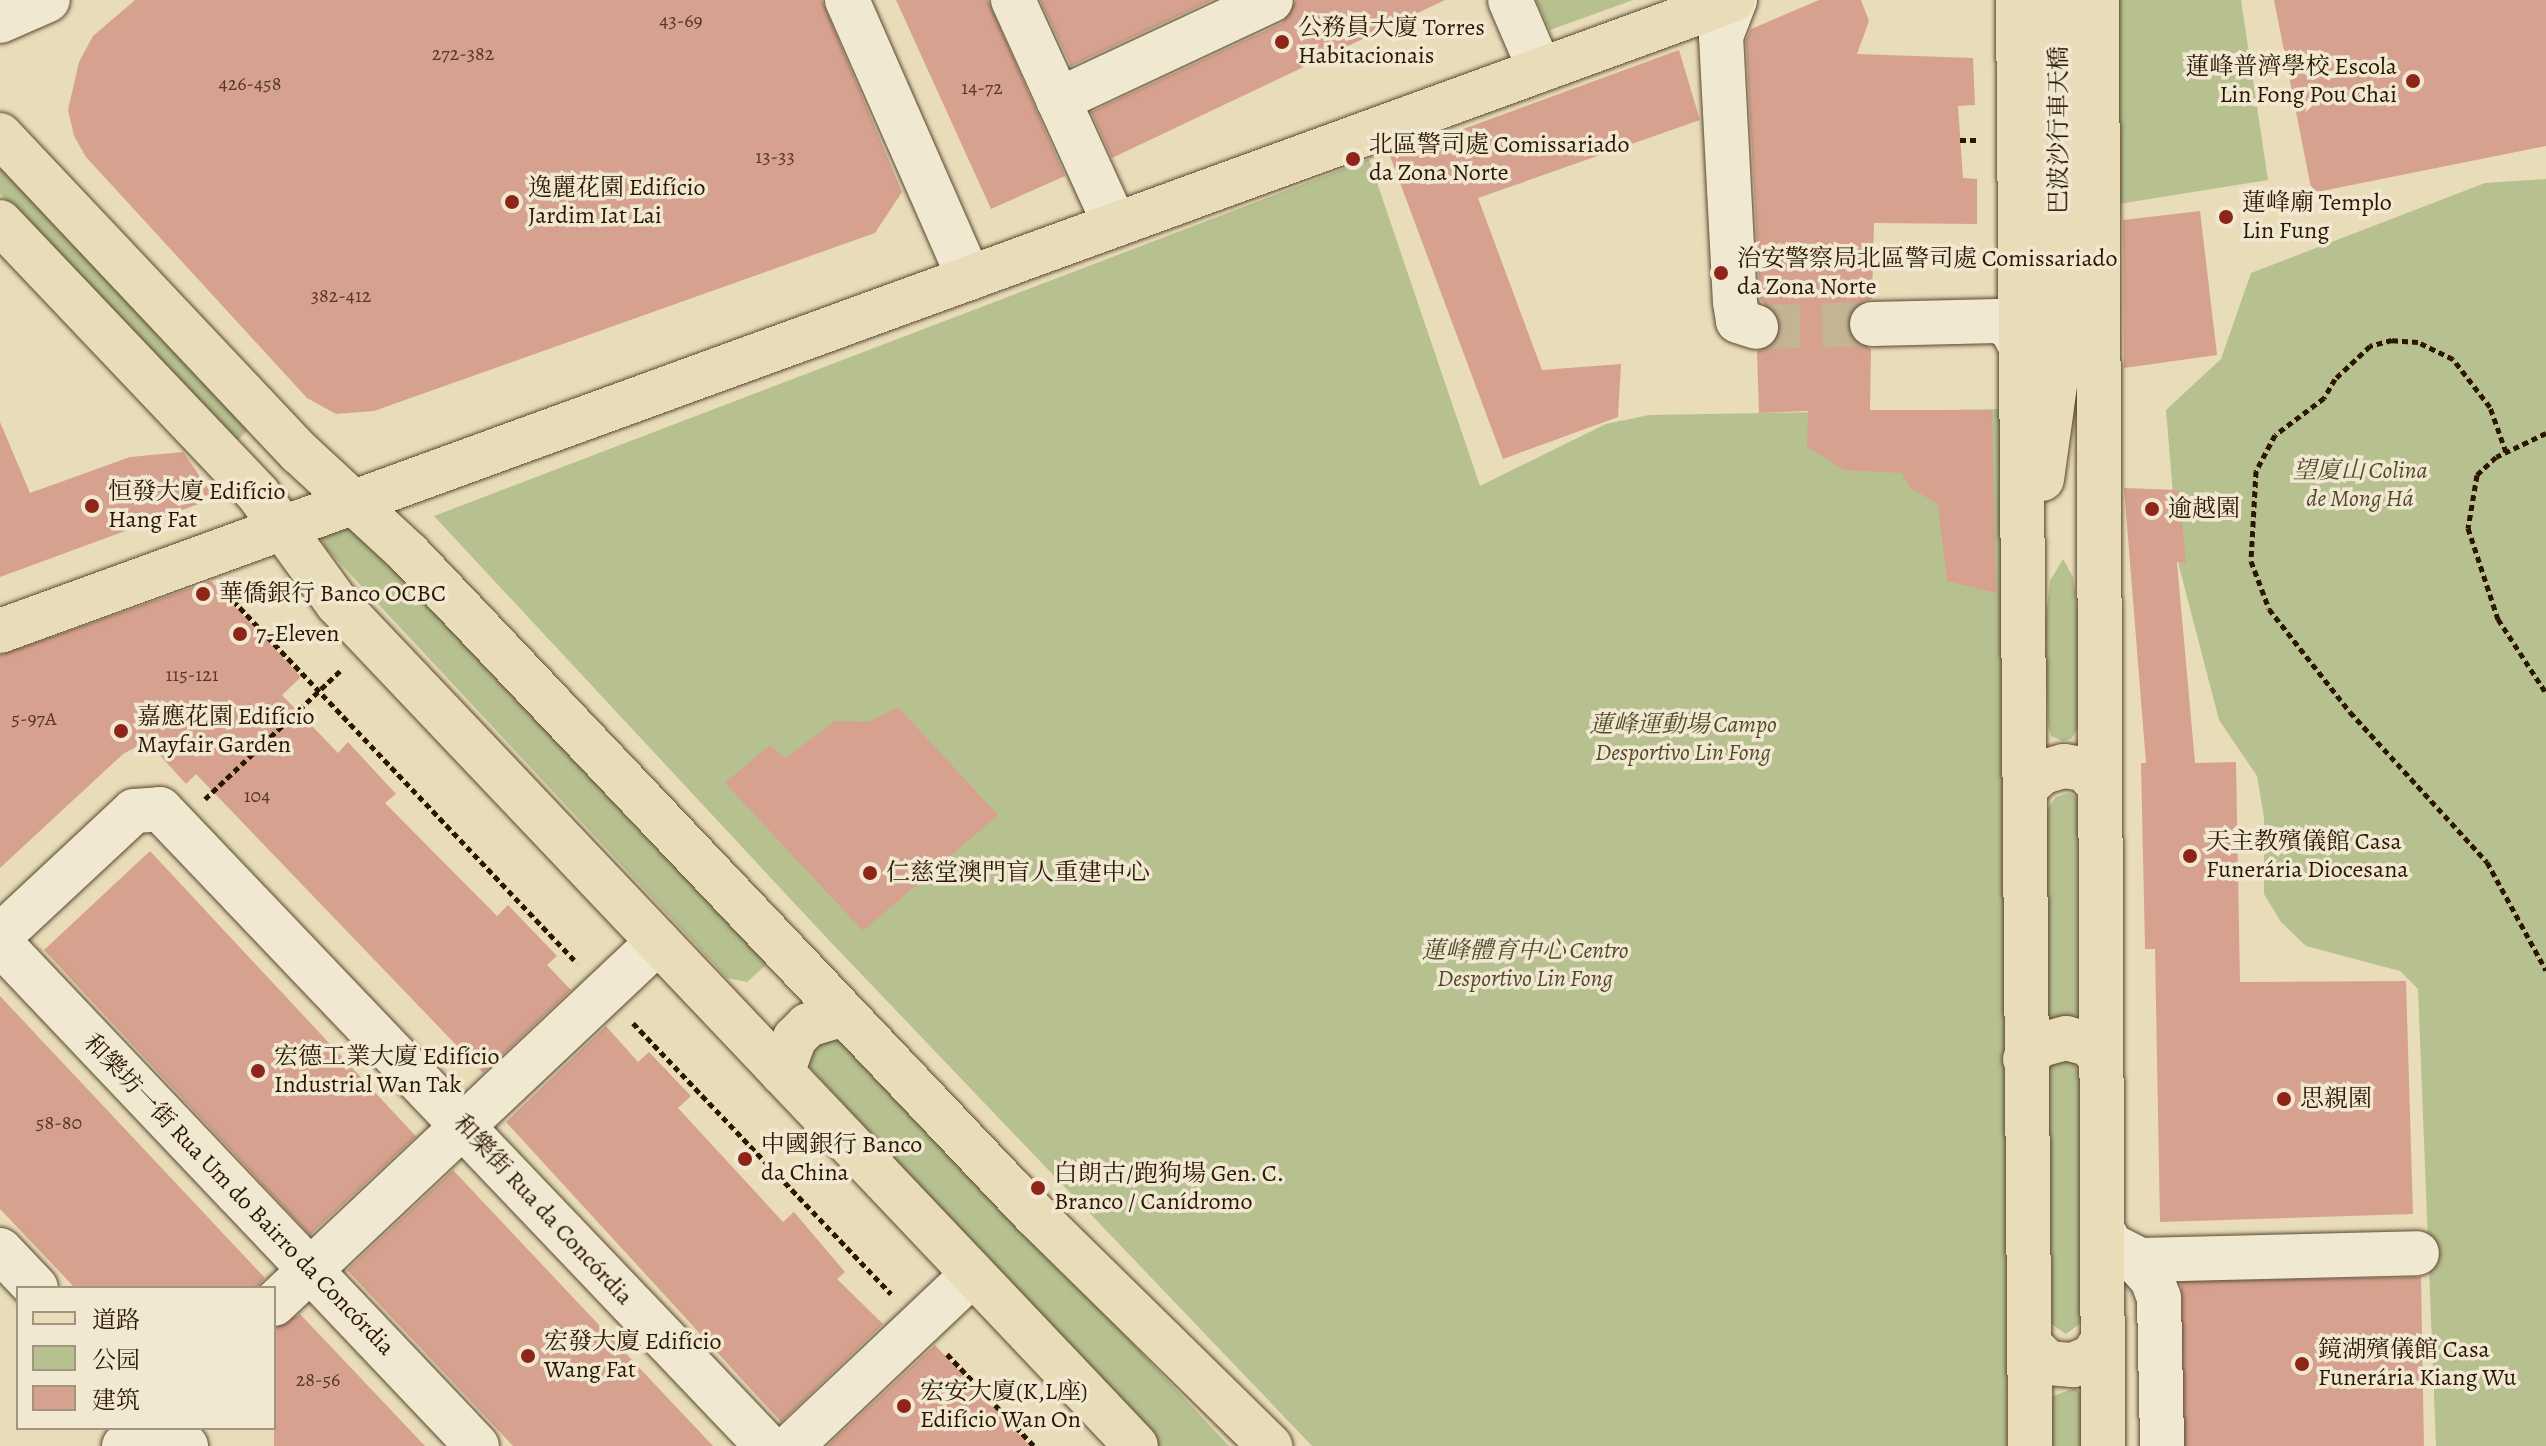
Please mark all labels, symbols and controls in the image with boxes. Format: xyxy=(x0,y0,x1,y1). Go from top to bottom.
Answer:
house number: 43-69 xyxy=(659,8,703,32)
place label: 公務員大廈 Torres Habitacionais xyxy=(1298,14,1485,70)
marker: 公務員大廈 Torres Habitacionais xyxy=(1273,33,1291,51)
house number: 272-382 xyxy=(432,41,494,65)
street label: 巴波沙行車天橋 xyxy=(2045,46,2073,214)
place label: 蓮峰普濟學校 Escola Lin Fong Pou Chai xyxy=(2186,53,2397,109)
house number: 426-458 xyxy=(219,71,281,95)
marker: 蓮峰普濟學校 Escola Lin Fong Pou Chai xyxy=(2404,72,2422,90)
house number: 14-72 xyxy=(961,75,1003,99)
place label: 北區警司處 Comissariado da Zona Norte xyxy=(1369,131,1629,187)
house number: 13-33 xyxy=(755,144,795,168)
marker: 北區警司處 Comissariado da Zona Norte xyxy=(1344,150,1362,168)
place label: 逸麗花園 Edifício Jardim Iat Lai xyxy=(528,174,706,230)
place label: 蓮峰廟 Templo Lin Fung xyxy=(2242,189,2392,245)
marker: 逸麗花園 Edifício Jardim Iat Lai xyxy=(503,193,521,211)
marker: 蓮峰廟 Templo Lin Fung xyxy=(2217,208,2235,226)
place label: 治安警察局北區警司處 Comissariado da Zona Norte xyxy=(1737,245,2117,301)
marker: 治安警察局北區警司處 Comissariado da Zona Norte xyxy=(1712,264,1730,282)
house number: 382-412 xyxy=(311,283,371,307)
park label: 望廈山 Colina de Mong Há xyxy=(2292,457,2428,513)
place label: 恒發大廈 Edifício Hang Fat xyxy=(108,478,286,534)
place label: 逾越園 xyxy=(2168,495,2240,523)
marker: 恒發大廈 Edifício Hang Fat xyxy=(83,497,101,515)
marker: 逾越園 xyxy=(2143,500,2161,518)
place label: 華僑銀行 Banco OCBC xyxy=(219,580,446,608)
marker: 華僑銀行 Banco OCBC xyxy=(194,585,212,603)
place label: 7-Eleven xyxy=(256,620,339,648)
marker: 7-Eleven xyxy=(231,625,249,643)
house number: 115-121 xyxy=(165,662,219,686)
place label: 嘉應花園 Edifício Mayfair Garden xyxy=(137,703,315,759)
house number: 5-97A xyxy=(11,706,57,730)
park label: 蓮峰運動場 Campo Desportivo Lin Fong xyxy=(1589,711,1777,767)
marker: 嘉應花園 Edifício Mayfair Garden xyxy=(112,722,130,740)
house number: 104 xyxy=(244,783,270,807)
place label: 天主教殯儀館 Casa Funerária Diocesana xyxy=(2206,828,2409,884)
marker: 天主教殯儀館 Casa Funerária Diocesana xyxy=(2181,847,2199,865)
place label: 仁慈堂澳門盲人重建中心 xyxy=(886,859,1150,887)
marker: 仁慈堂澳門盲人重建中心 xyxy=(861,864,879,882)
park label: 蓮峰體育中心 Centro Desportivo Lin Fong xyxy=(1421,937,1629,993)
street label: 和樂坊一街 Rua Um do Bairro da Concórdia xyxy=(78,1029,400,1361)
place label: 宏德工業大廈 Edifício Industrial Wan Tak xyxy=(274,1043,500,1099)
marker: 宏德工業大廈 Edifício Industrial Wan Tak xyxy=(249,1062,267,1080)
place label: 思親園 xyxy=(2300,1085,2372,1113)
marker: 思親園 xyxy=(2275,1090,2293,1108)
street label: 和樂街 Rua da Concórdia xyxy=(447,1109,639,1311)
house number: 58-80 xyxy=(36,1110,82,1134)
place label: 中國銀行 Banco da China xyxy=(761,1131,922,1187)
marker: 中國銀行 Banco da China xyxy=(736,1150,754,1168)
place label: 白朗古/跑狗場 Gen. C. Branco / Canídromo xyxy=(1054,1160,1284,1216)
marker: 白朗古/跑狗場 Gen. C. Branco / Canídromo xyxy=(1029,1179,1047,1197)
legend xyxy=(16,1286,276,1430)
text: 道路 xyxy=(92,1304,140,1336)
place label: 宏發大廈 Edifício Wang Fat xyxy=(544,1328,722,1384)
place label: 鏡湖殯儀館 Casa Funerária Kiang Wu xyxy=(2318,1336,2517,1392)
text: 公园 xyxy=(92,1344,140,1376)
marker: 宏發大廈 Edifício Wang Fat xyxy=(519,1347,537,1365)
marker: 鏡湖殯儀館 Casa Funerária Kiang Wu xyxy=(2293,1355,2311,1373)
house number: 28-56 xyxy=(296,1367,340,1391)
place label: 宏安大廈(K,L座) Edifício Wan On xyxy=(920,1378,1087,1434)
text: 建筑 xyxy=(92,1384,140,1416)
marker: 宏安大廈(K,L座) Edifício Wan On xyxy=(895,1397,913,1415)

